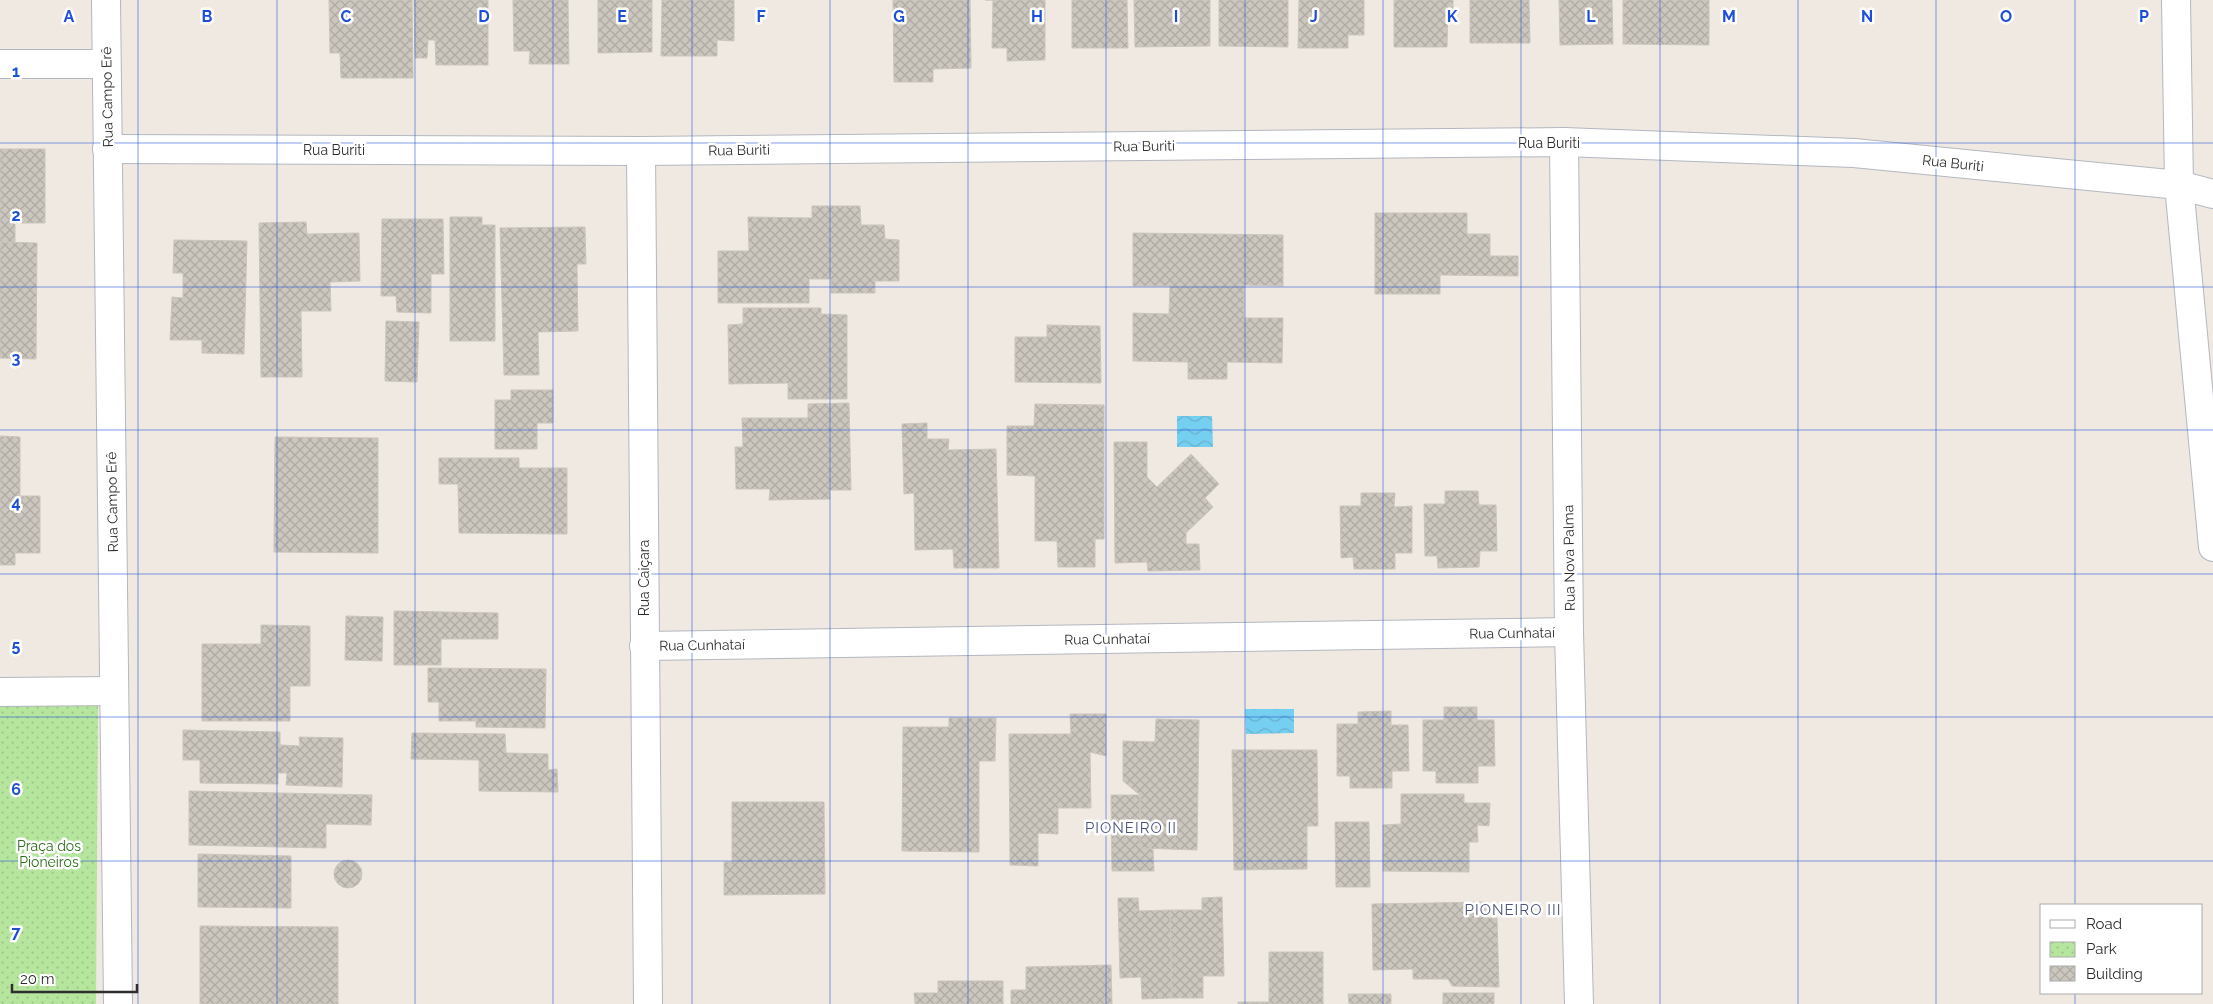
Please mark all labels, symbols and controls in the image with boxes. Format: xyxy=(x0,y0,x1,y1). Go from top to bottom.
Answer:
text: A xyxy=(64,7,75,26)
text: B xyxy=(202,7,213,26)
text: C xyxy=(341,7,352,26)
text: D xyxy=(478,7,490,26)
text: E xyxy=(617,7,627,26)
text: F xyxy=(756,7,766,26)
text: G xyxy=(893,7,905,26)
text: H xyxy=(1031,7,1043,26)
text: I xyxy=(1174,7,1178,26)
text: J xyxy=(1310,7,1318,26)
text: K xyxy=(1447,7,1458,26)
text: L xyxy=(1586,7,1596,26)
text: M xyxy=(1722,7,1736,26)
text: N xyxy=(1861,7,1873,26)
text: O xyxy=(2000,7,2012,26)
text: P xyxy=(2139,7,2149,26)
street label: Rua Campo Erê xyxy=(98,47,116,147)
text: 1 xyxy=(12,62,20,81)
street label: Rua Buriti xyxy=(1518,135,1580,151)
street label: Rua Buriti xyxy=(1113,137,1175,155)
street label: Rua Buriti xyxy=(708,141,770,159)
street label: Rua Buriti xyxy=(303,142,365,158)
street label: Rua Buriti xyxy=(1921,152,1985,174)
text: 2 xyxy=(11,206,21,225)
text: 3 xyxy=(12,349,21,368)
street label: Rua Campo Erê xyxy=(103,452,121,552)
text: 4 xyxy=(11,493,21,512)
street label: Rua Nova Palma xyxy=(1560,505,1578,611)
street label: Rua Caiçara xyxy=(636,540,652,616)
street label: Rua Cunhataí xyxy=(1469,624,1556,642)
street label: Rua Cunhataí xyxy=(1064,630,1151,648)
text: 5 xyxy=(12,636,21,655)
street label: Rua Cunhataí xyxy=(659,636,746,654)
text: 6 xyxy=(11,780,21,799)
district label: PIONEIRO II xyxy=(1085,819,1177,837)
park label: Praça dos Pioneiros xyxy=(17,838,81,870)
district label: PIONEIRO III xyxy=(1465,901,1561,919)
legend xyxy=(2040,904,2203,994)
text: Road xyxy=(2086,915,2122,933)
text: 7 xyxy=(12,923,21,942)
text: Park xyxy=(2086,940,2117,958)
scale bar xyxy=(12,962,138,994)
text: Building xyxy=(2086,965,2143,983)
text: 20 m xyxy=(20,970,55,988)

